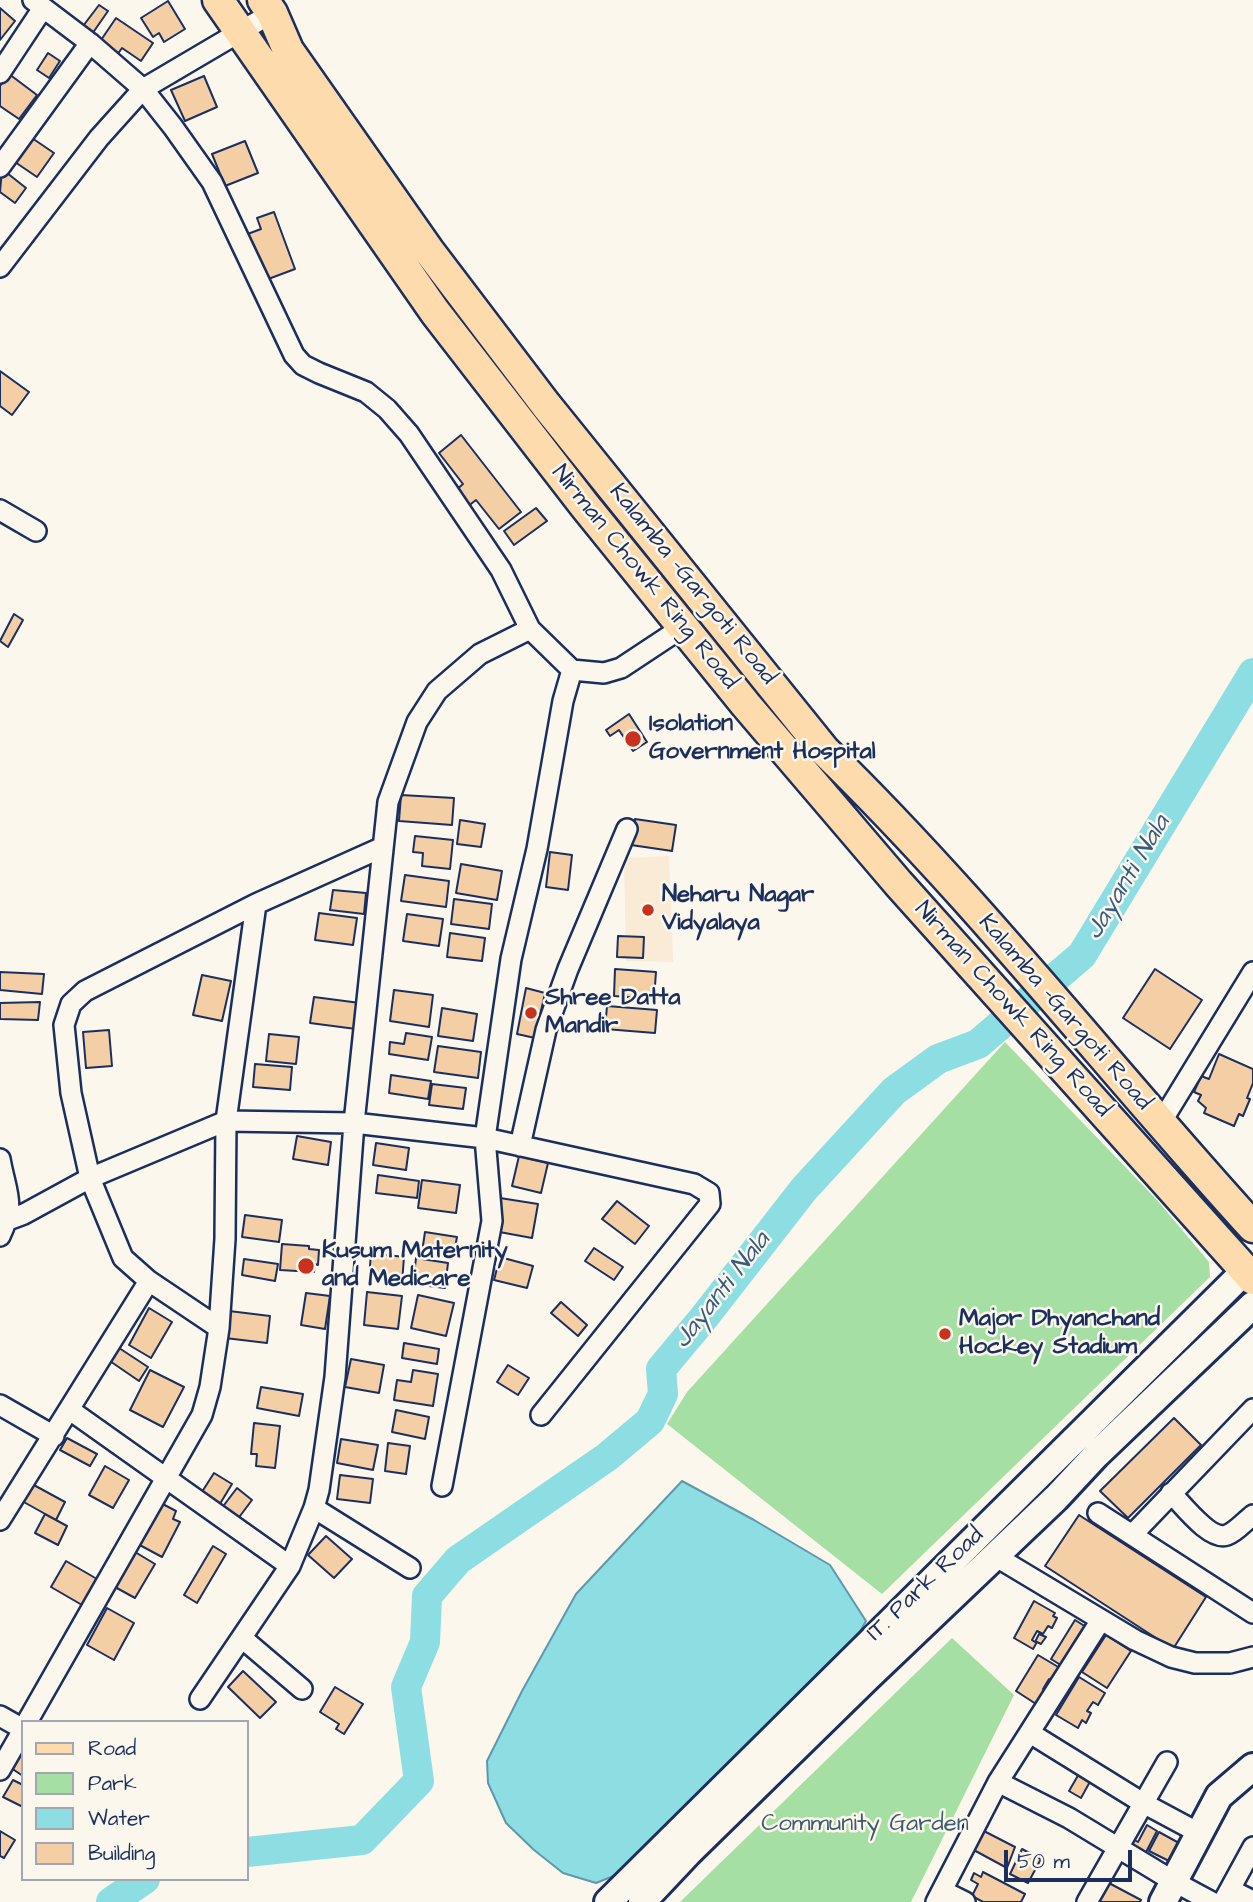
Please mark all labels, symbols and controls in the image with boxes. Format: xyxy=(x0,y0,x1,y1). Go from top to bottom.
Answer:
street label: Nirman Chowk Ring Road xyxy=(545,460,743,696)
street label: Kalamba -Gargoti Road xyxy=(602,479,782,691)
place label: Isolation Government Hospital xyxy=(649,711,876,767)
marker: Isolation Government Hospital xyxy=(623,729,643,749)
water label: Jayanti Nala xyxy=(1080,810,1178,946)
place label: Neharu Nagar Vidyalaya xyxy=(662,882,814,938)
street label: Nirman Chowk Ring Road xyxy=(907,896,1117,1124)
marker: Neharu Nagar Vidyalaya xyxy=(640,902,656,918)
street label: Kalamba -Gargoti Road xyxy=(971,909,1157,1117)
place label: Shree Datta Mandir xyxy=(545,985,681,1041)
marker: Shree Datta Mandir xyxy=(523,1005,539,1021)
water label: Jayanti Nala xyxy=(668,1227,778,1355)
place label: Kusum Maternity and Medicare xyxy=(322,1238,508,1294)
marker: Kusum Maternity and Medicare xyxy=(296,1256,316,1276)
place label: Major Dhyanchand Hockey Stadium xyxy=(959,1306,1160,1362)
marker: Major Dhyanchand Hockey Stadium xyxy=(937,1326,953,1342)
street label: IT. Park Road xyxy=(861,1522,991,1648)
legend xyxy=(21,1720,248,1881)
text: Road xyxy=(88,1734,136,1763)
text: Park xyxy=(88,1769,137,1798)
text: Water xyxy=(88,1804,150,1833)
park label: Community Garden xyxy=(761,1811,969,1839)
scale bar xyxy=(1008,1836,1136,1880)
text: Building xyxy=(88,1839,155,1868)
text: 50 m xyxy=(1017,1847,1070,1876)

